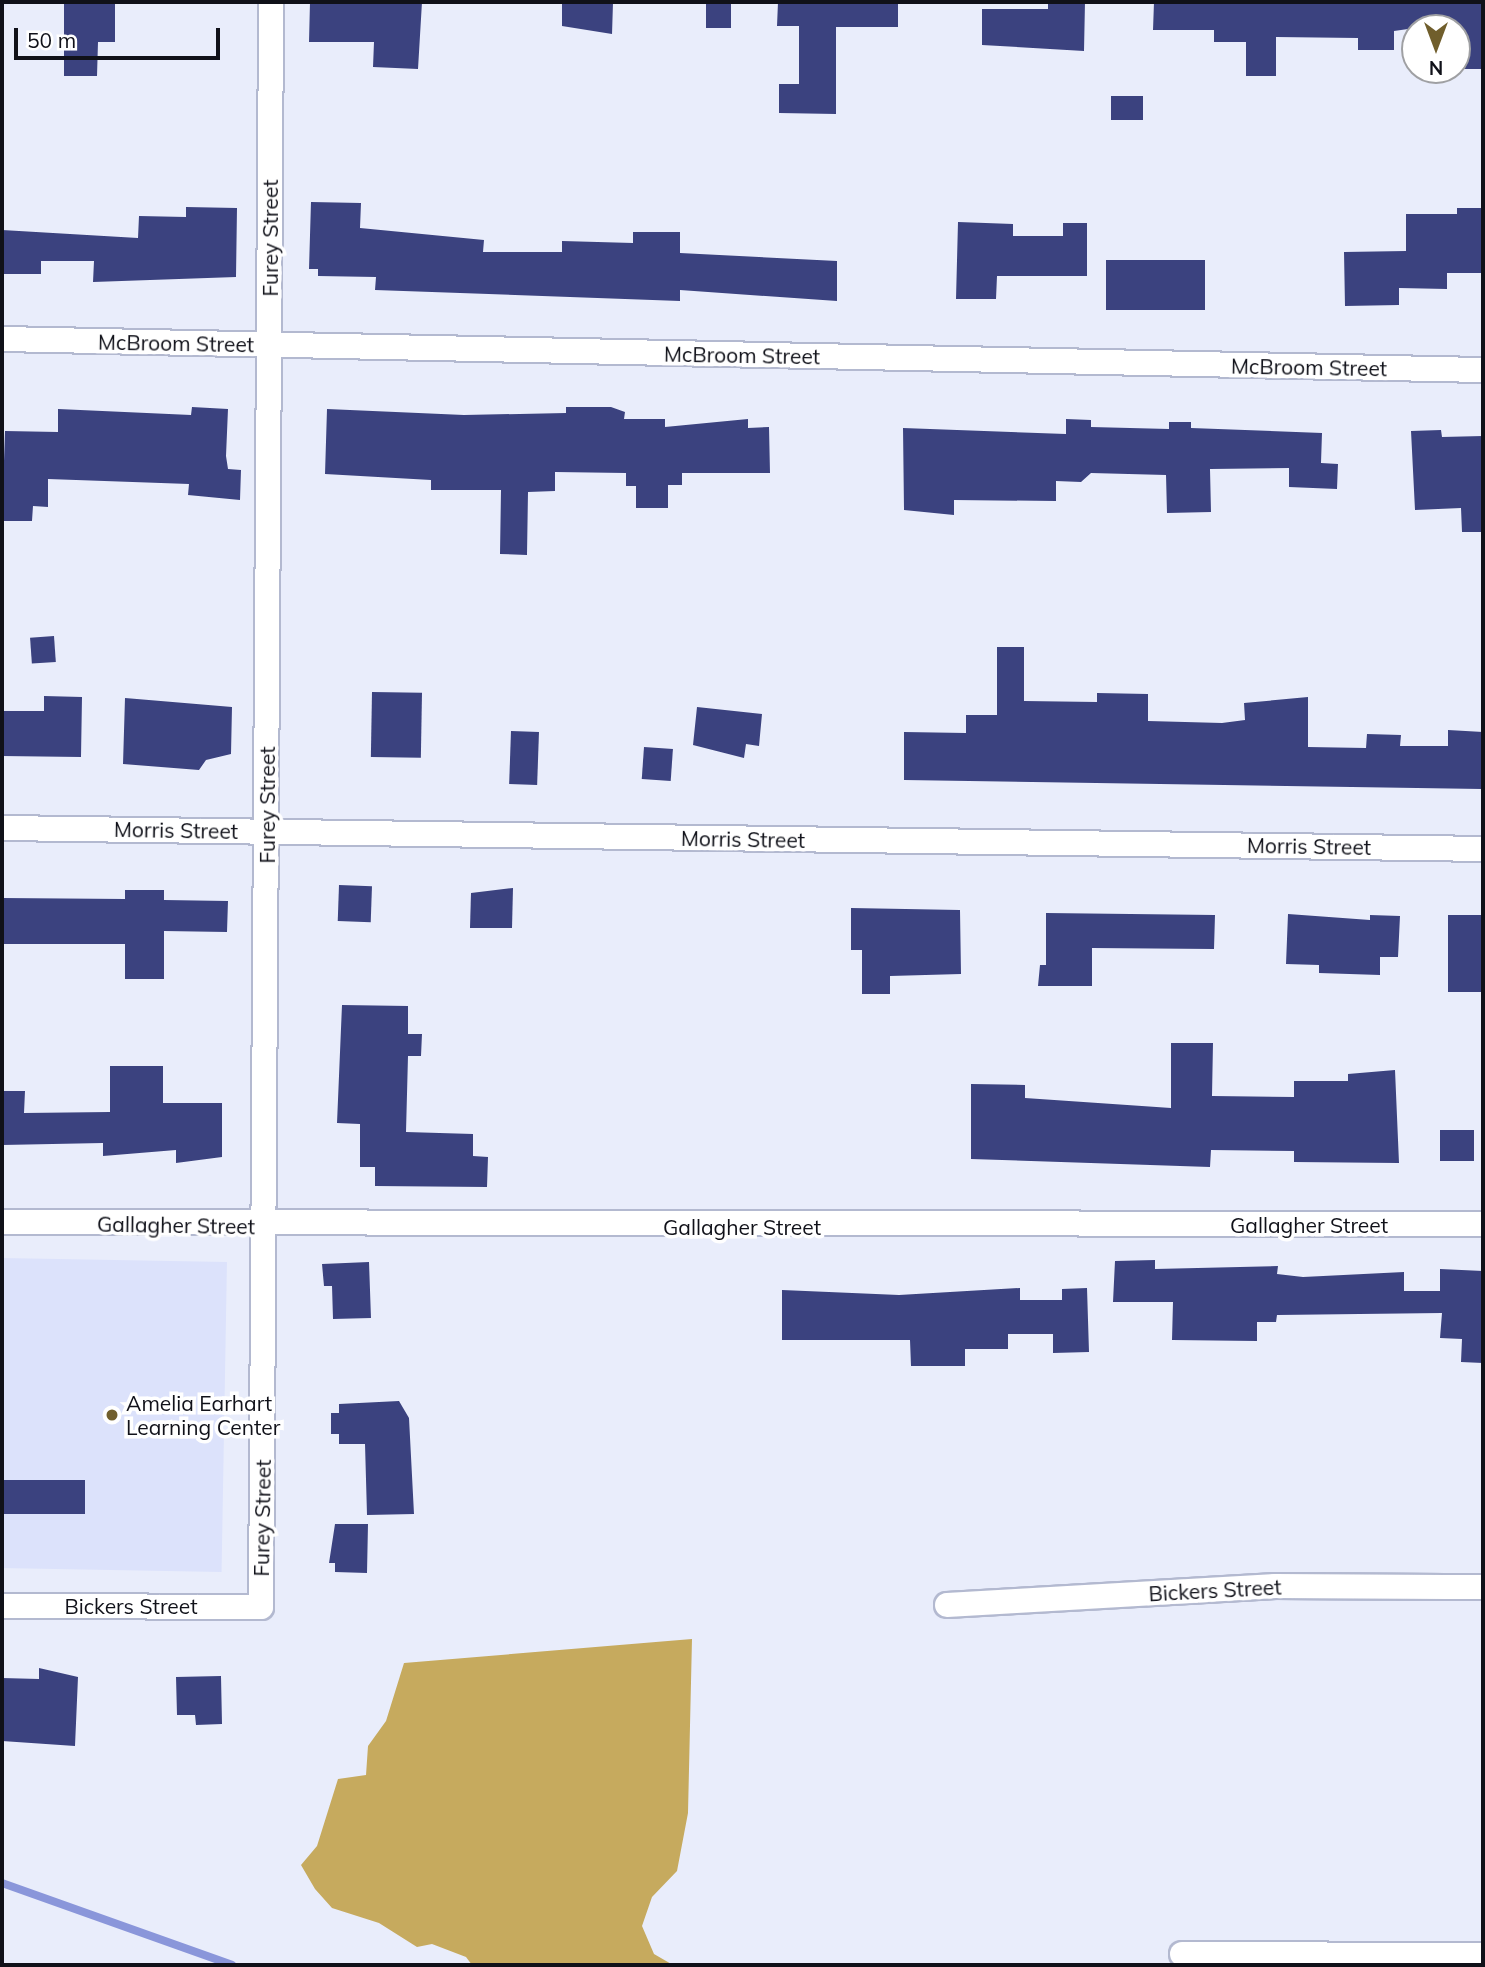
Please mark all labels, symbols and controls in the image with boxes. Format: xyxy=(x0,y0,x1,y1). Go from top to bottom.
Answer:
scale bar xyxy=(18,14,224,58)
north arrow xyxy=(1401,14,1471,84)
text: 50 m xyxy=(27,27,76,53)
text: N xyxy=(1429,56,1443,80)
street label: Furey Street xyxy=(257,179,283,297)
street label: McBroom Street xyxy=(98,329,254,357)
street label: McBroom Street xyxy=(664,341,820,369)
street label: McBroom Street xyxy=(1231,353,1387,381)
street label: Furey Street xyxy=(254,746,280,864)
street label: Morris Street xyxy=(114,816,238,844)
street label: Morris Street xyxy=(681,825,805,853)
street label: Morris Street xyxy=(1247,832,1371,860)
street label: Gallagher Street xyxy=(97,1211,255,1239)
street label: Gallagher Street xyxy=(1230,1212,1388,1238)
street label: Gallagher Street xyxy=(663,1214,821,1240)
place label: Amelia Earhart Learning Center xyxy=(126,1390,280,1440)
marker: Amelia Earhart Learning Center xyxy=(104,1407,120,1423)
street label: Furey Street xyxy=(248,1459,276,1577)
street label: Bickers Street xyxy=(1148,1574,1282,1606)
street label: Bickers Street xyxy=(64,1593,198,1619)

